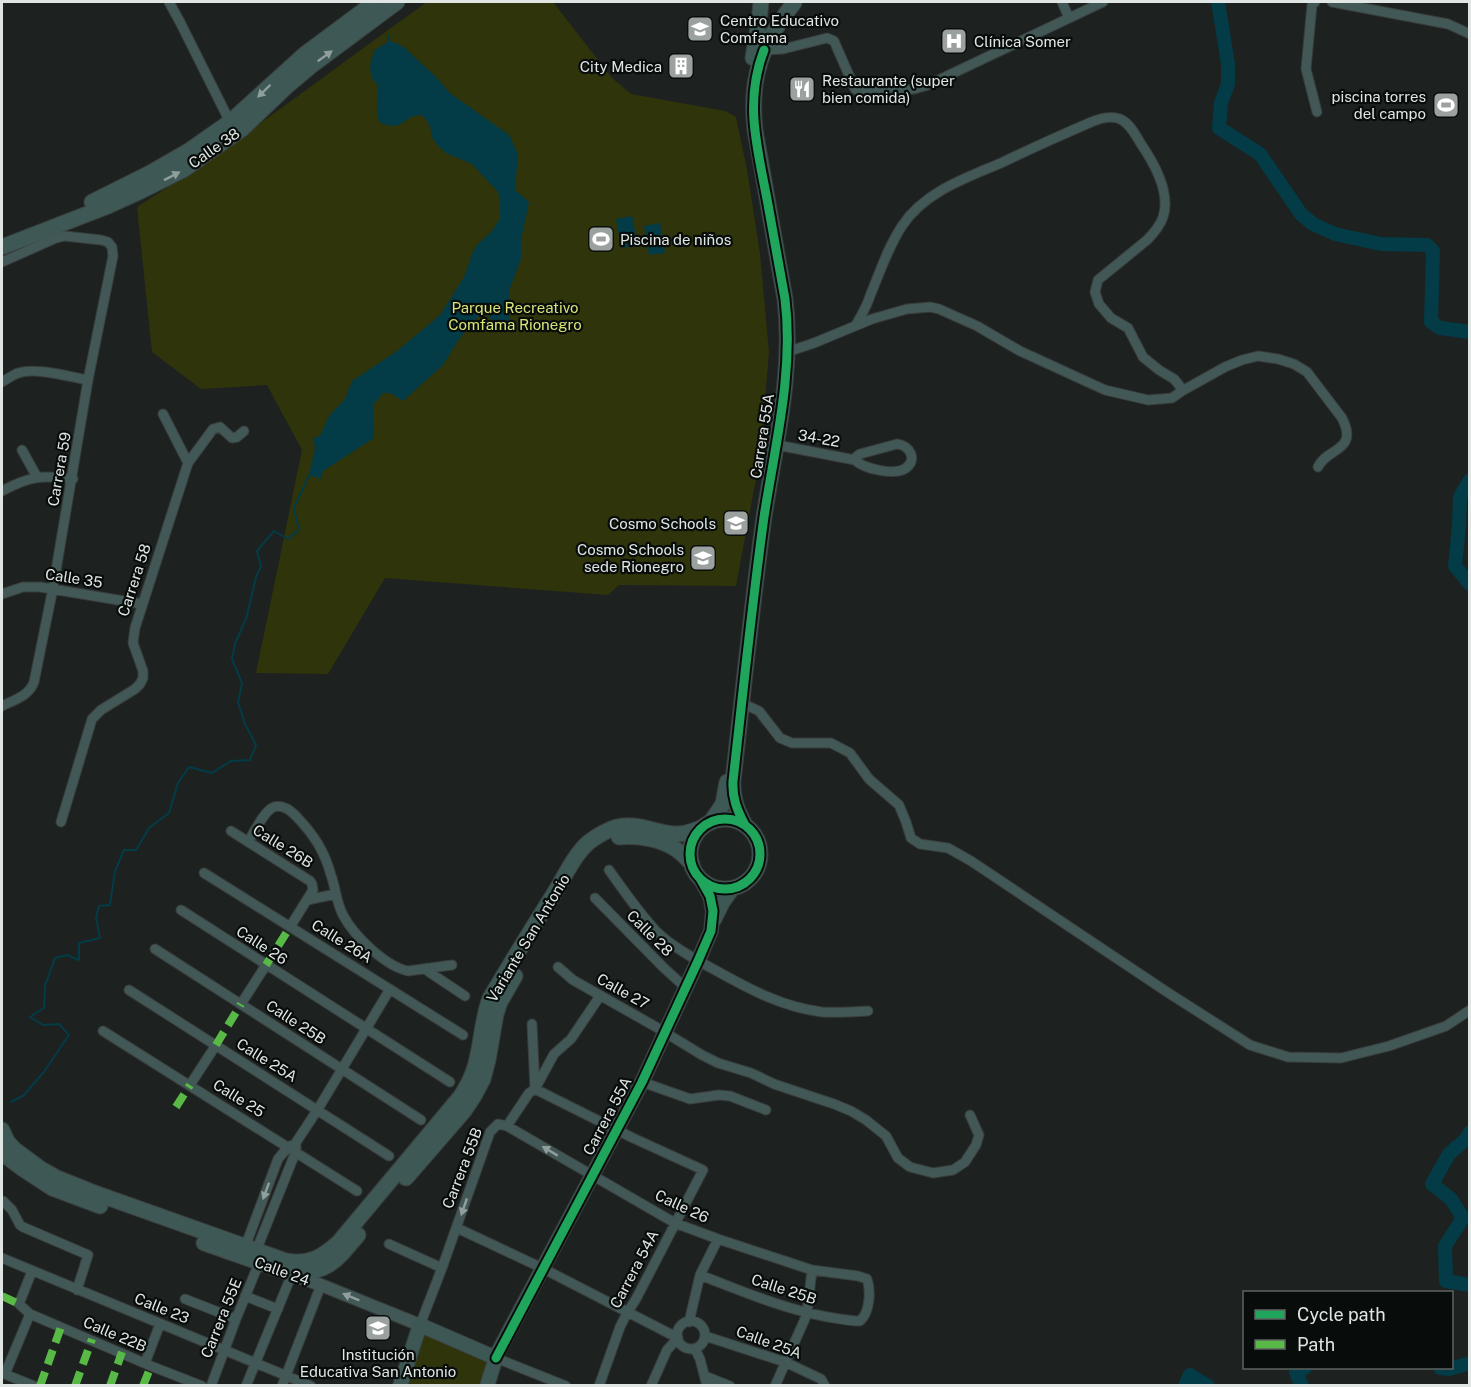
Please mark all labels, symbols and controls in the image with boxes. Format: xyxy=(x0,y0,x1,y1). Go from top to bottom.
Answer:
place label: Centro Educativo Comfama xyxy=(720,12,839,46)
school or university icon: Centro Educativo Comfama xyxy=(685,14,715,44)
hospital icon: Clínica Somer xyxy=(939,26,969,56)
place label: Clínica Somer xyxy=(974,33,1071,50)
one-way arrow xyxy=(316,50,332,62)
building icon: City Medica xyxy=(666,51,696,81)
place label: City Medica xyxy=(580,58,662,75)
place label: Restaurante (super bien comida) xyxy=(822,72,955,106)
restaurant icon: Restaurante (super bien comida) xyxy=(787,74,817,104)
one-way arrow xyxy=(257,84,272,98)
place label: piscina torres del campo xyxy=(1332,88,1426,122)
sports icon: piscina torres del campo xyxy=(1431,90,1461,120)
street label: Calle 38 xyxy=(185,124,243,172)
one-way arrow xyxy=(163,171,180,180)
sports icon: Piscina de niños xyxy=(586,224,616,254)
place label: Piscina de niños xyxy=(620,231,731,248)
park label: Parque Recreativo Comfama Rionegro xyxy=(448,299,582,333)
street label: Carrera 55A xyxy=(747,392,777,480)
street label: 34-22 xyxy=(797,426,841,450)
street label: Carrera 59 xyxy=(44,431,74,507)
school or university icon: Cosmo Schools xyxy=(721,508,751,538)
place label: Cosmo Schools xyxy=(609,515,716,532)
street label: Carrera 58 xyxy=(114,541,154,619)
place label: Cosmo Schools sede Rionegro xyxy=(577,541,684,575)
school or university icon: Cosmo Schools sede Rionegro xyxy=(688,543,718,573)
street label: Calle 35 xyxy=(44,565,104,591)
street label: Calle 26B xyxy=(250,821,316,871)
street label: Variante San Antonio xyxy=(483,871,573,1005)
street label: Calle 28 xyxy=(624,907,676,959)
street label: Calle 26A xyxy=(309,916,376,966)
street label: Calle 26 xyxy=(233,922,291,968)
street label: Calle 27 xyxy=(594,970,652,1012)
street label: Calle 25B xyxy=(263,996,329,1048)
street label: Calle 25A xyxy=(234,1035,301,1085)
street label: Carrera 55A xyxy=(579,1074,635,1158)
street label: Calle 25 xyxy=(210,1076,268,1120)
street label: Carrera 55B xyxy=(439,1125,485,1211)
one-way arrow xyxy=(541,1146,558,1156)
one-way arrow xyxy=(260,1183,270,1201)
street label: Calle 26 xyxy=(652,1186,712,1226)
one-way arrow xyxy=(459,1198,469,1216)
street label: Carrera 54A xyxy=(606,1227,662,1311)
street label: Calle 24 xyxy=(252,1253,312,1289)
street label: Calle 25B xyxy=(749,1270,819,1308)
street label: Carrera 55E xyxy=(197,1276,245,1360)
street label: Calle 23 xyxy=(132,1289,192,1327)
legend xyxy=(1243,1291,1453,1369)
one-way arrow xyxy=(342,1292,360,1301)
text: Cycle path xyxy=(1297,1304,1386,1325)
street label: Calle 22B xyxy=(81,1313,149,1355)
school or university icon: Institución Educativa San Antonio xyxy=(363,1313,393,1343)
street label: Calle 25A xyxy=(734,1322,804,1362)
text: Path xyxy=(1297,1334,1335,1355)
place label: Institución Educativa San Antonio xyxy=(300,1346,456,1380)

